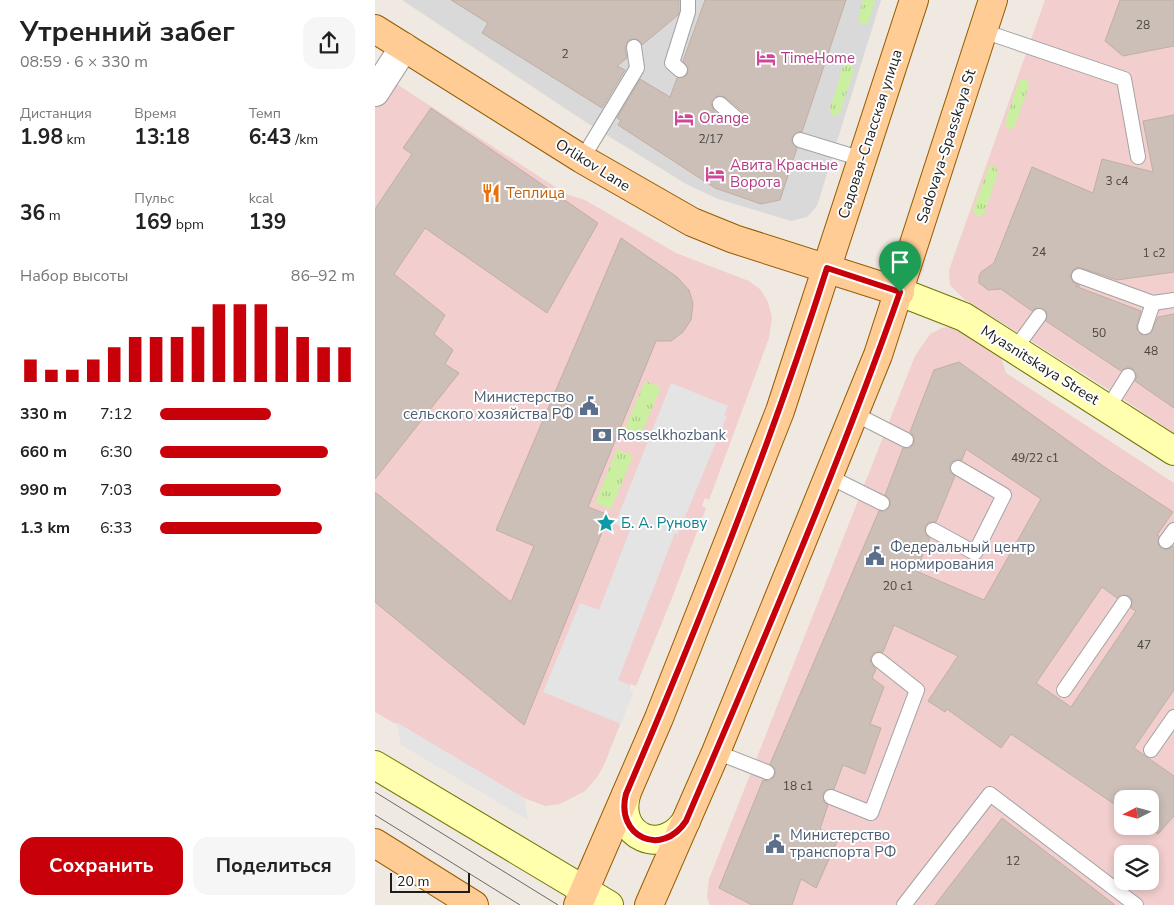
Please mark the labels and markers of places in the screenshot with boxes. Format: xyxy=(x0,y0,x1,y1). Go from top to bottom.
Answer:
hotel icon: TimeHome xyxy=(755,47,777,69)
place label: TimeHome xyxy=(781,48,855,68)
hotel icon: Orange xyxy=(673,107,695,129)
place label: Orange xyxy=(699,108,749,128)
place label: Авита Красные Ворота xyxy=(730,155,838,192)
hotel icon: Авита Красные Ворота xyxy=(704,163,726,185)
restaurant icon: Теплица xyxy=(480,182,502,204)
place label: Теплица xyxy=(506,183,565,203)
pin xyxy=(879,241,921,292)
place label: Министерство сельского хозяйства РФ xyxy=(403,387,574,424)
public building icon: Министерство сельского хозяйства РФ xyxy=(578,395,600,417)
bank icon: Rosselkhozbank xyxy=(591,424,613,446)
place label: Rosselkhozbank xyxy=(617,425,726,445)
place icon: Б. А. Рунову xyxy=(595,512,617,534)
place label: Б. А. Рунову xyxy=(621,513,708,533)
place label: Федеральный центр нормирования xyxy=(890,537,1035,574)
public building icon: Федеральный центр нормирования xyxy=(864,545,886,567)
place label: Министерство транспорта РФ xyxy=(790,825,896,862)
public building icon: Министерство транспорта РФ xyxy=(764,833,786,855)

